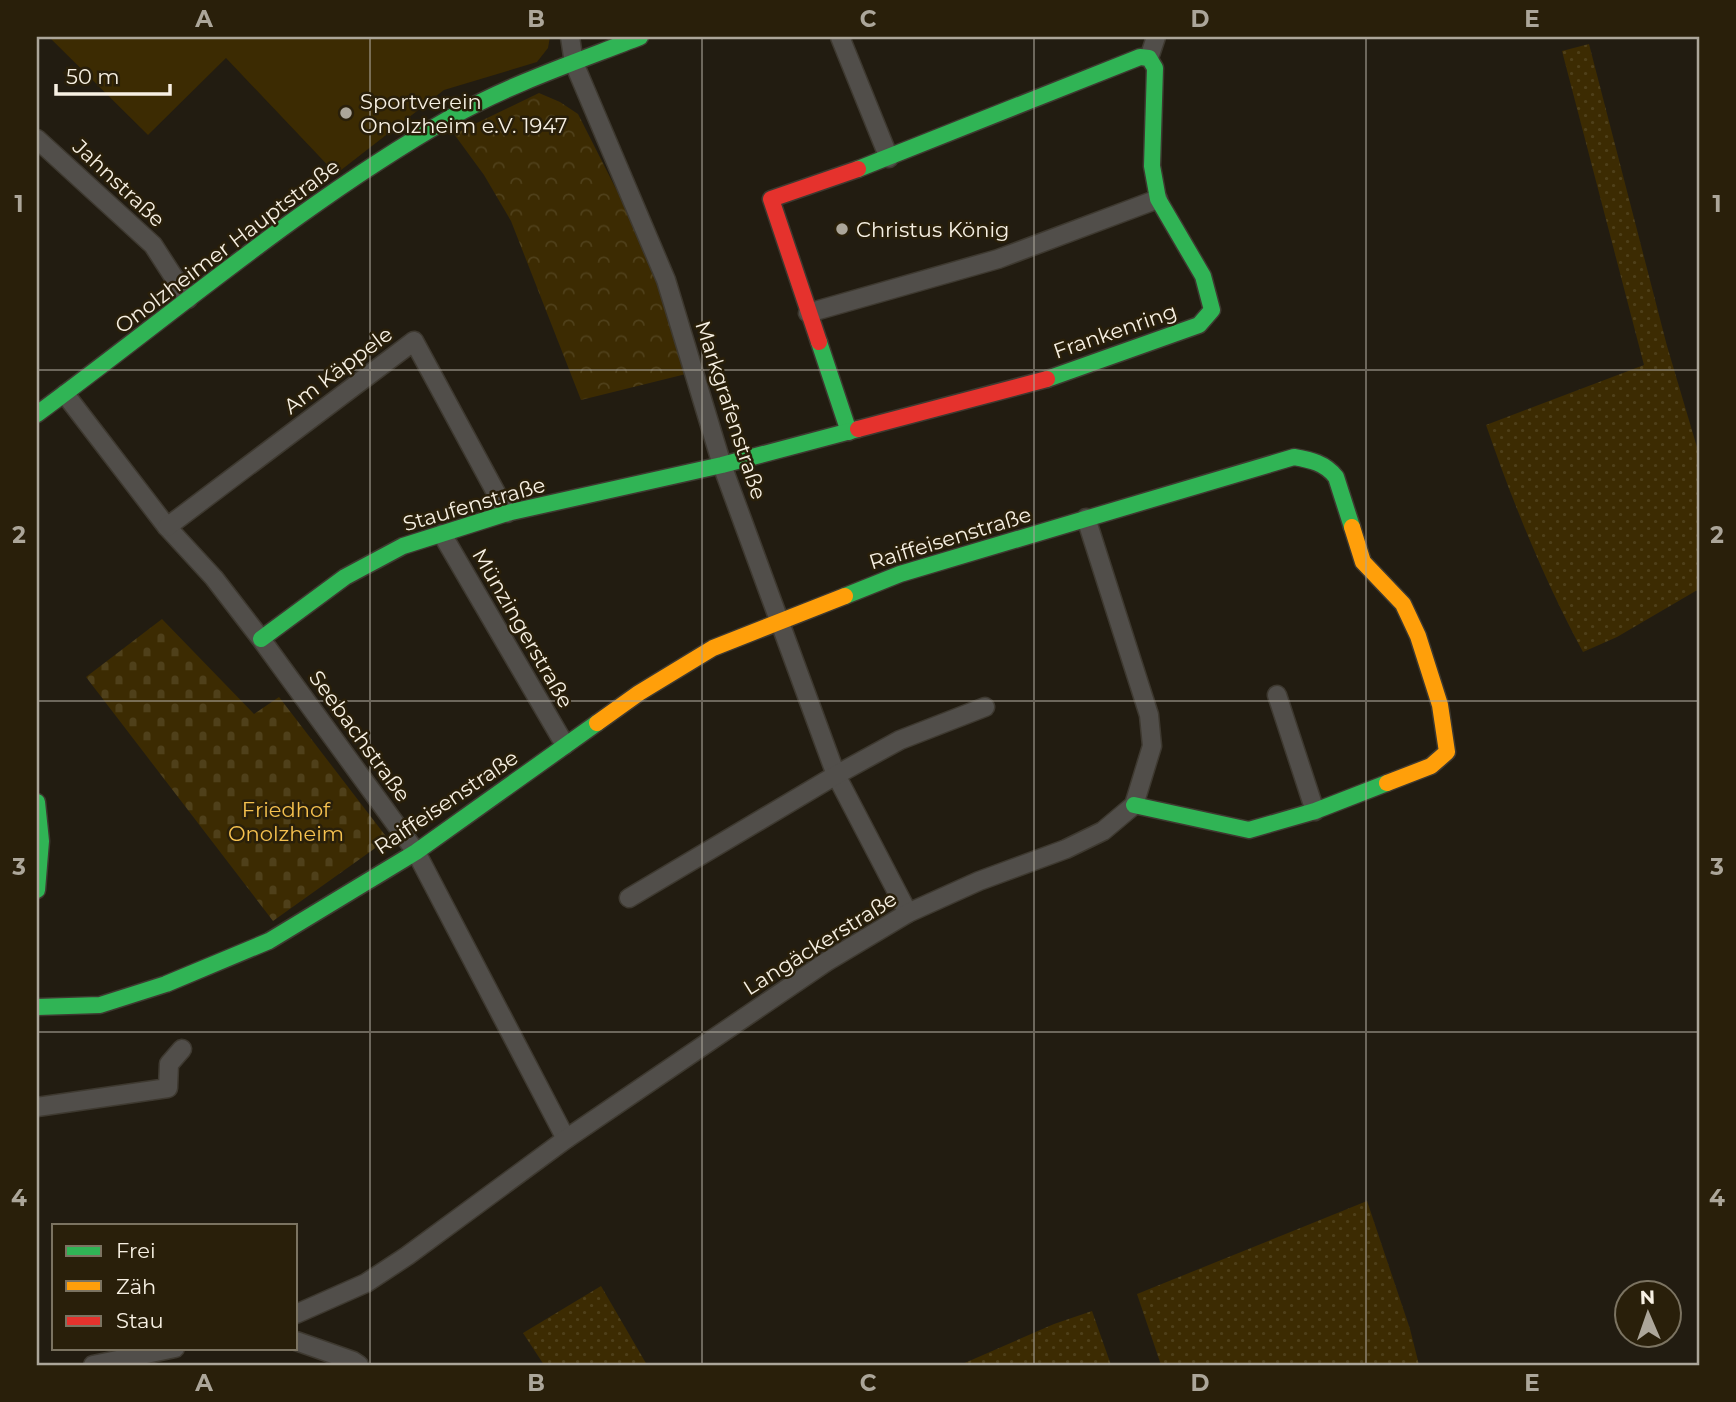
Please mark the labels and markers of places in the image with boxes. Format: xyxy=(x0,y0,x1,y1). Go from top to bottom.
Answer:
place label: Sportverein Onolzheim e.V. 1947 xyxy=(360,89,567,138)
marker: Sportverein Onolzheim e.V. 1947 xyxy=(338,105,354,121)
place label: Christus König xyxy=(856,217,1009,242)
marker: Christus König xyxy=(834,221,850,237)

